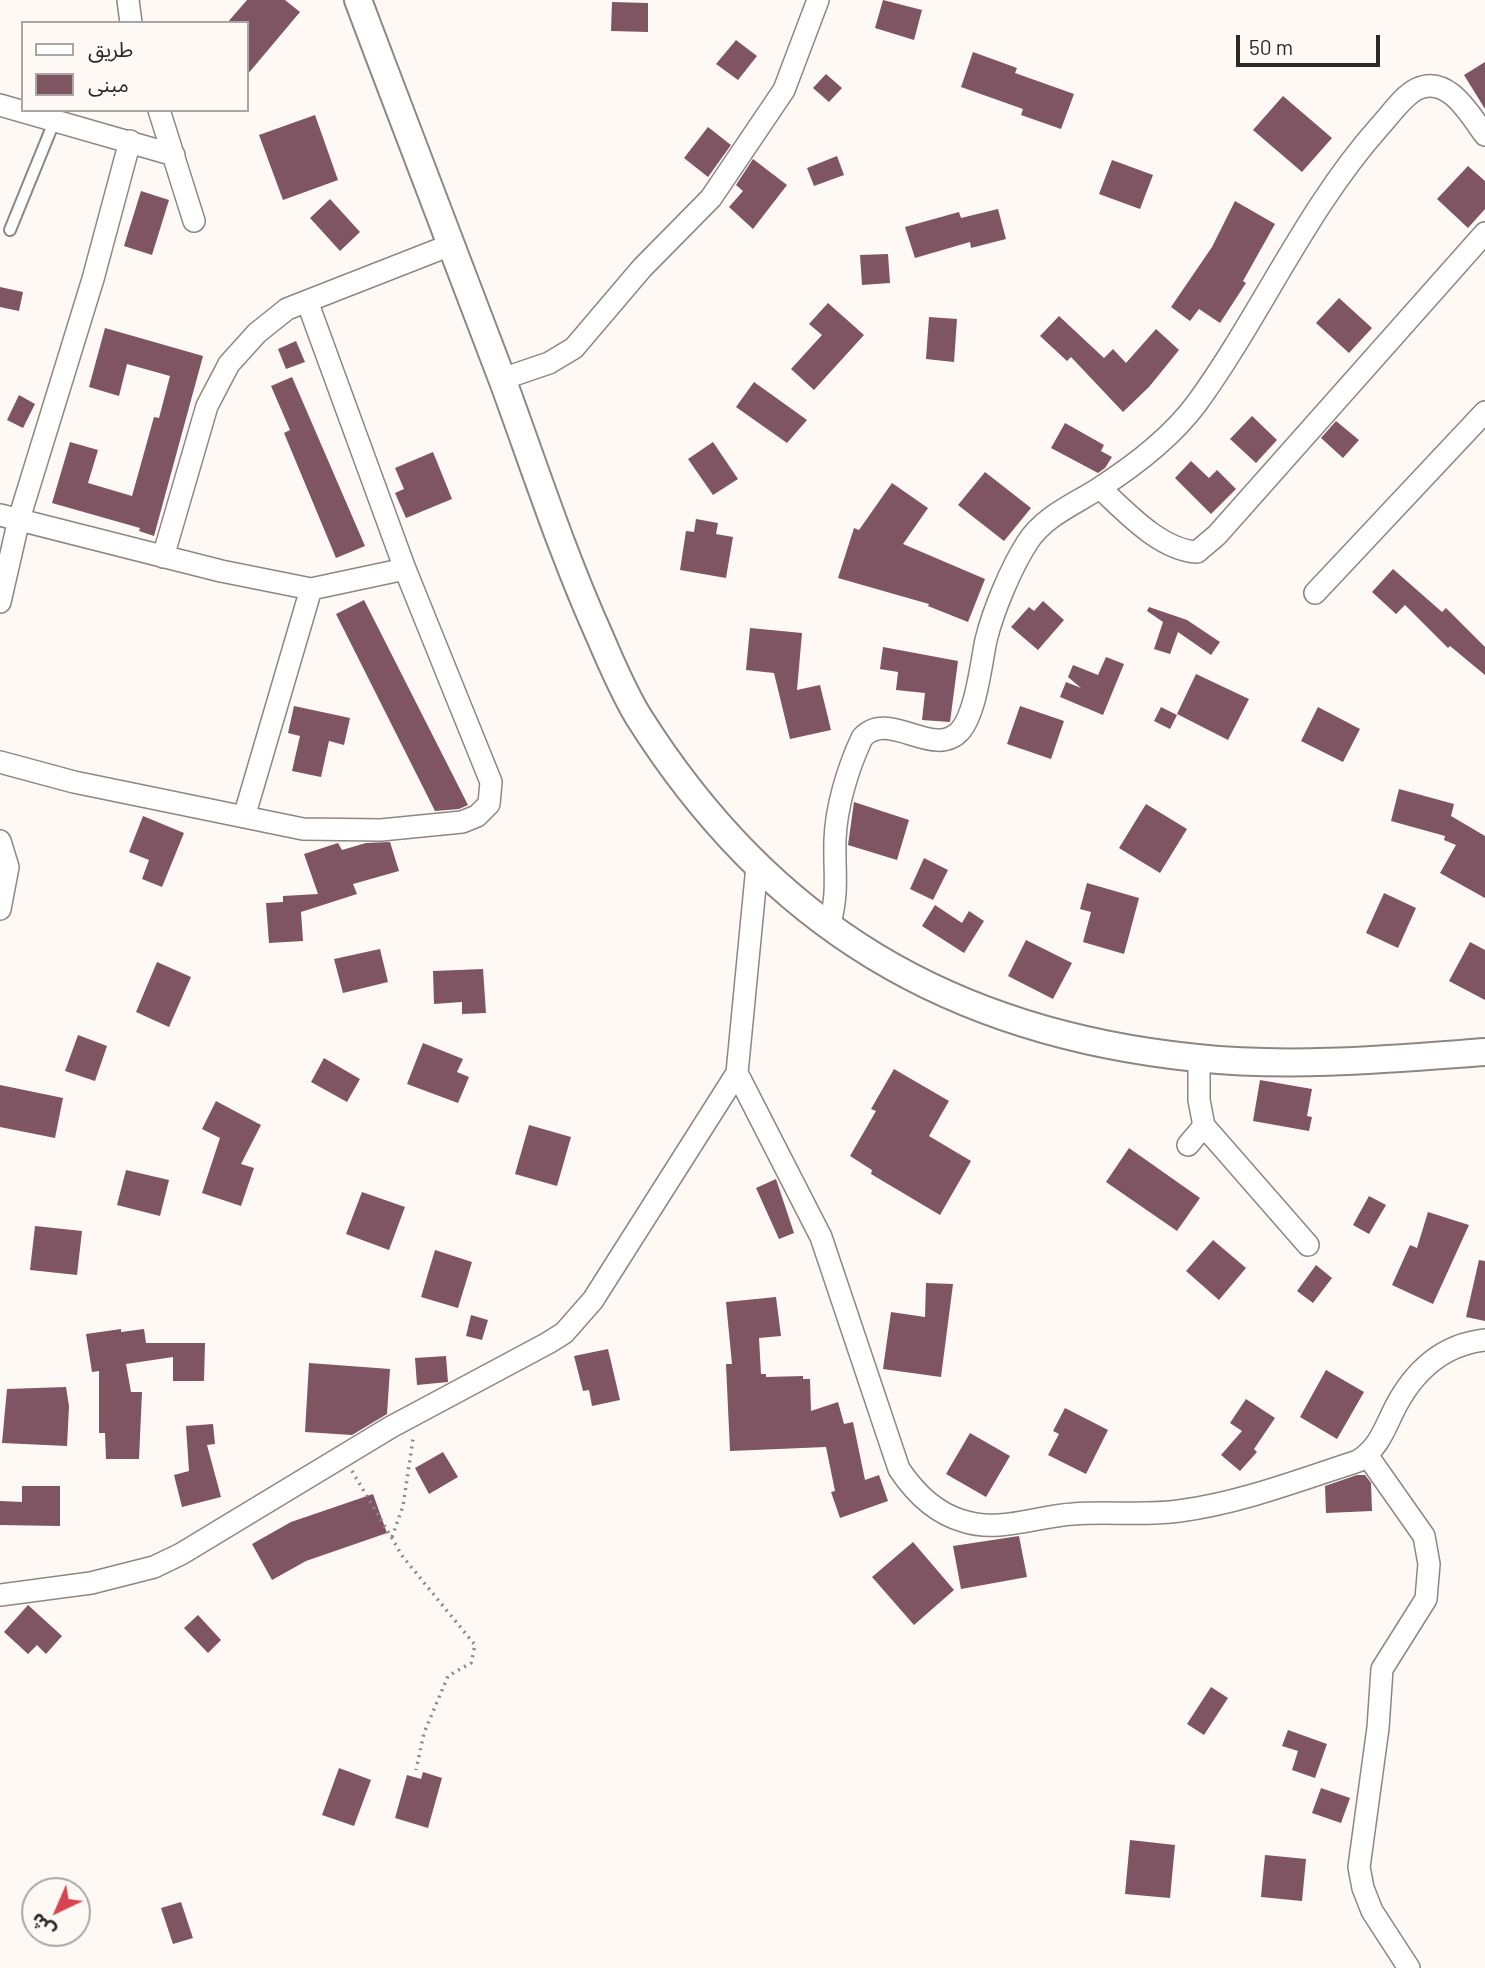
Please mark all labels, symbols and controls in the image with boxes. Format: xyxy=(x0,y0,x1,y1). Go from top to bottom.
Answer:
legend xyxy=(21,21,248,112)
scale bar xyxy=(1240,21,1384,65)
text: 50 m xyxy=(1249,34,1293,59)
text: طريق xyxy=(88,36,133,61)
text: مبنى xyxy=(88,71,129,96)
north arrow xyxy=(21,1877,91,1947)
text: ش xyxy=(25,1909,60,1943)

